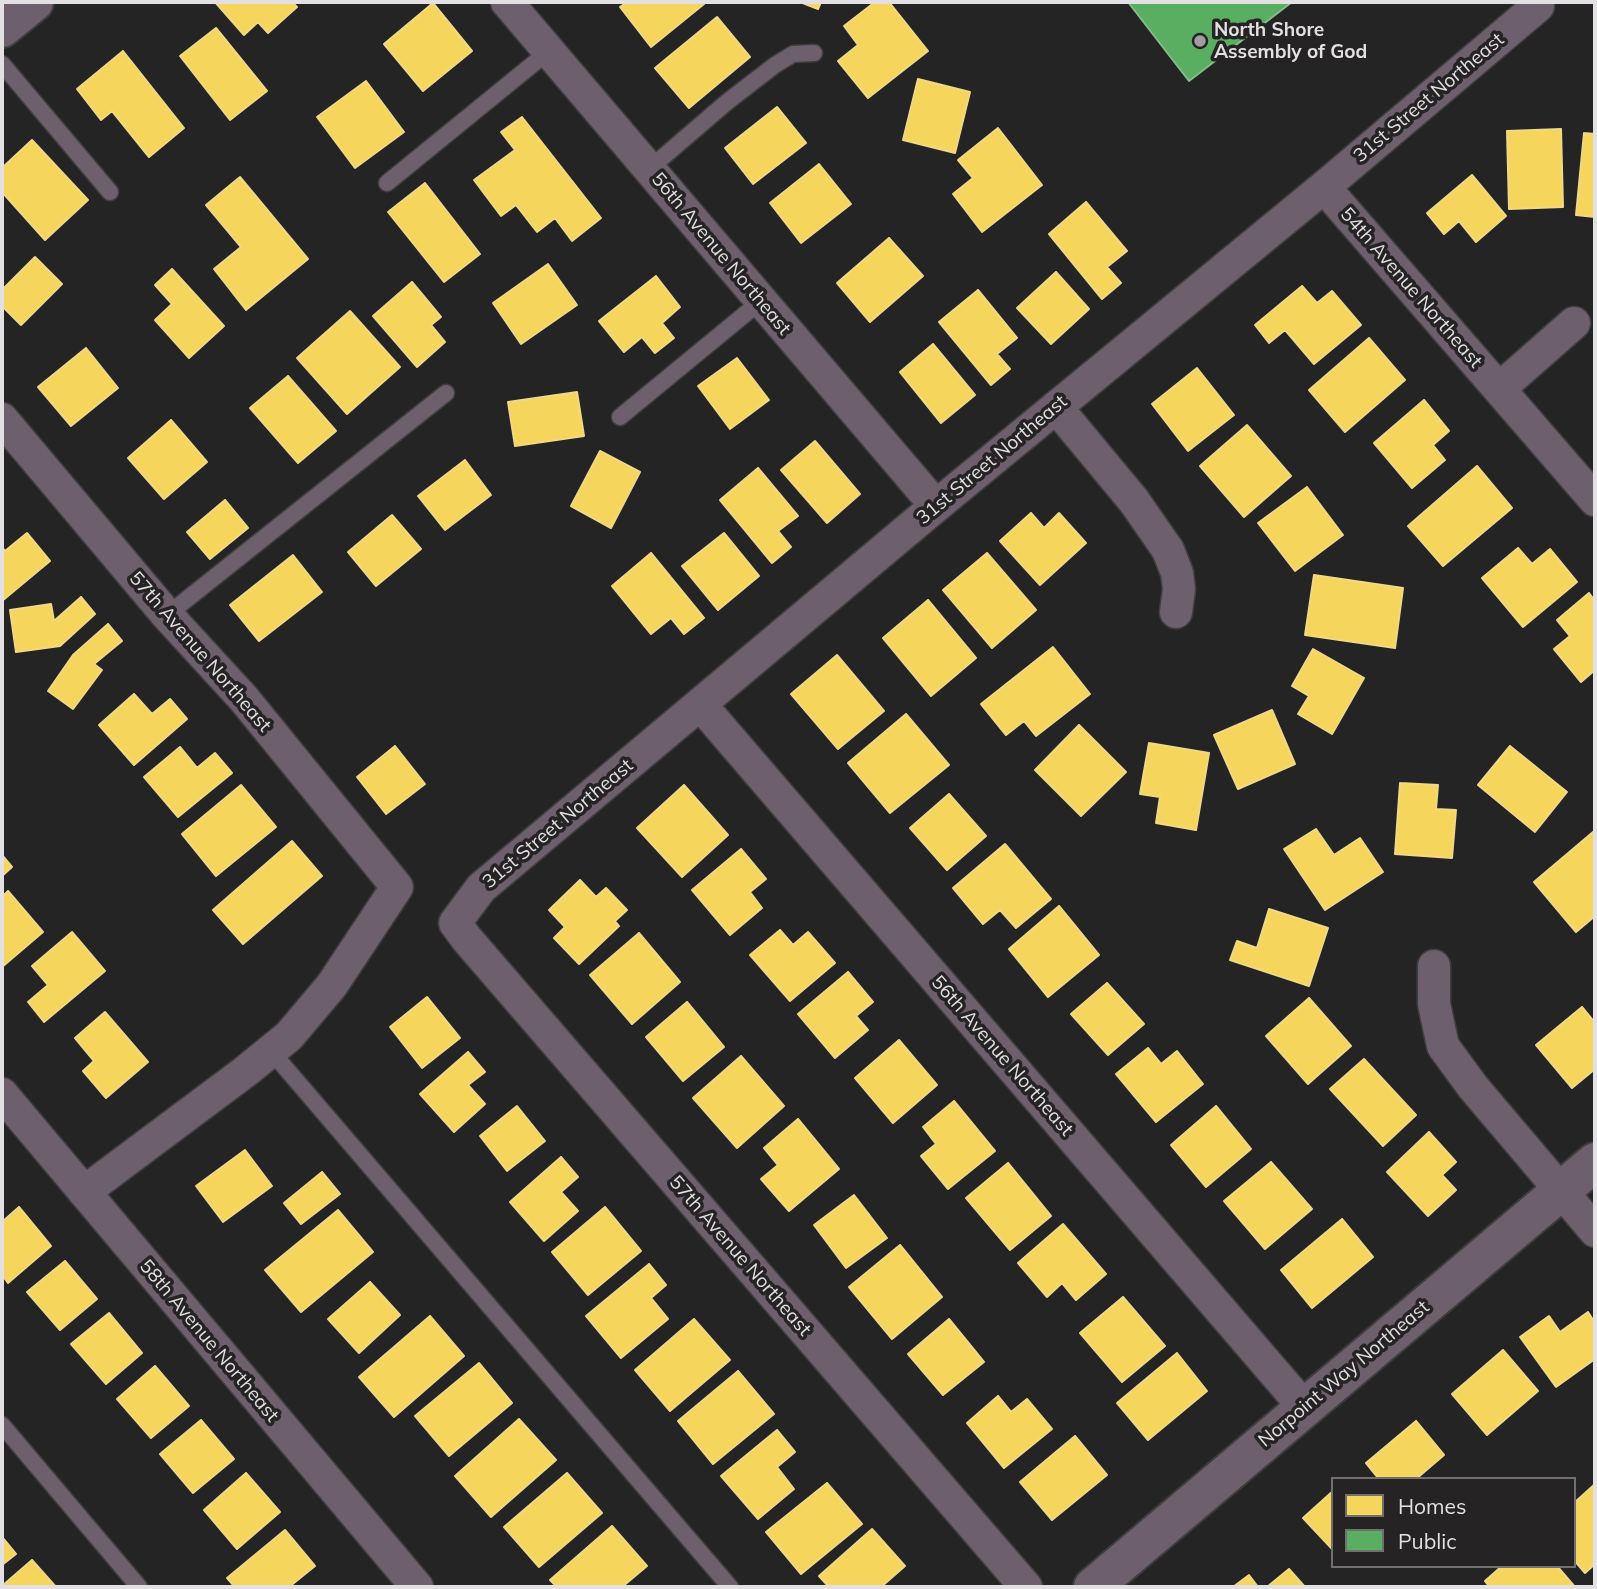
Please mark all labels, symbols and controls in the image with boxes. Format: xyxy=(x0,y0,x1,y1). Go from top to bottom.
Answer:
place label: North Shore Assembly of God xyxy=(1214,19,1367,63)
street label: 31st Street Northeast xyxy=(1349,28,1509,168)
marker: North Shore Assembly of God xyxy=(1192,33,1208,49)
street label: 56th Avenue Northeast xyxy=(647,168,795,340)
street label: 54th Avenue Northeast xyxy=(1335,203,1487,373)
street label: 31st Street Northeast xyxy=(912,390,1072,530)
street label: 57th Avenue Northeast xyxy=(124,567,276,737)
street label: 31st Street Northeast xyxy=(478,754,638,894)
street label: 56th Avenue Northeast xyxy=(926,971,1078,1141)
street label: 57th Avenue Northeast xyxy=(664,1171,816,1341)
street label: 58th Avenue Northeast xyxy=(135,1255,283,1427)
street label: Norpoint Way Northeast xyxy=(1254,1296,1434,1452)
legend xyxy=(1331,1477,1576,1568)
text: Homes xyxy=(1398,1493,1466,1519)
text: Public xyxy=(1398,1528,1457,1554)

